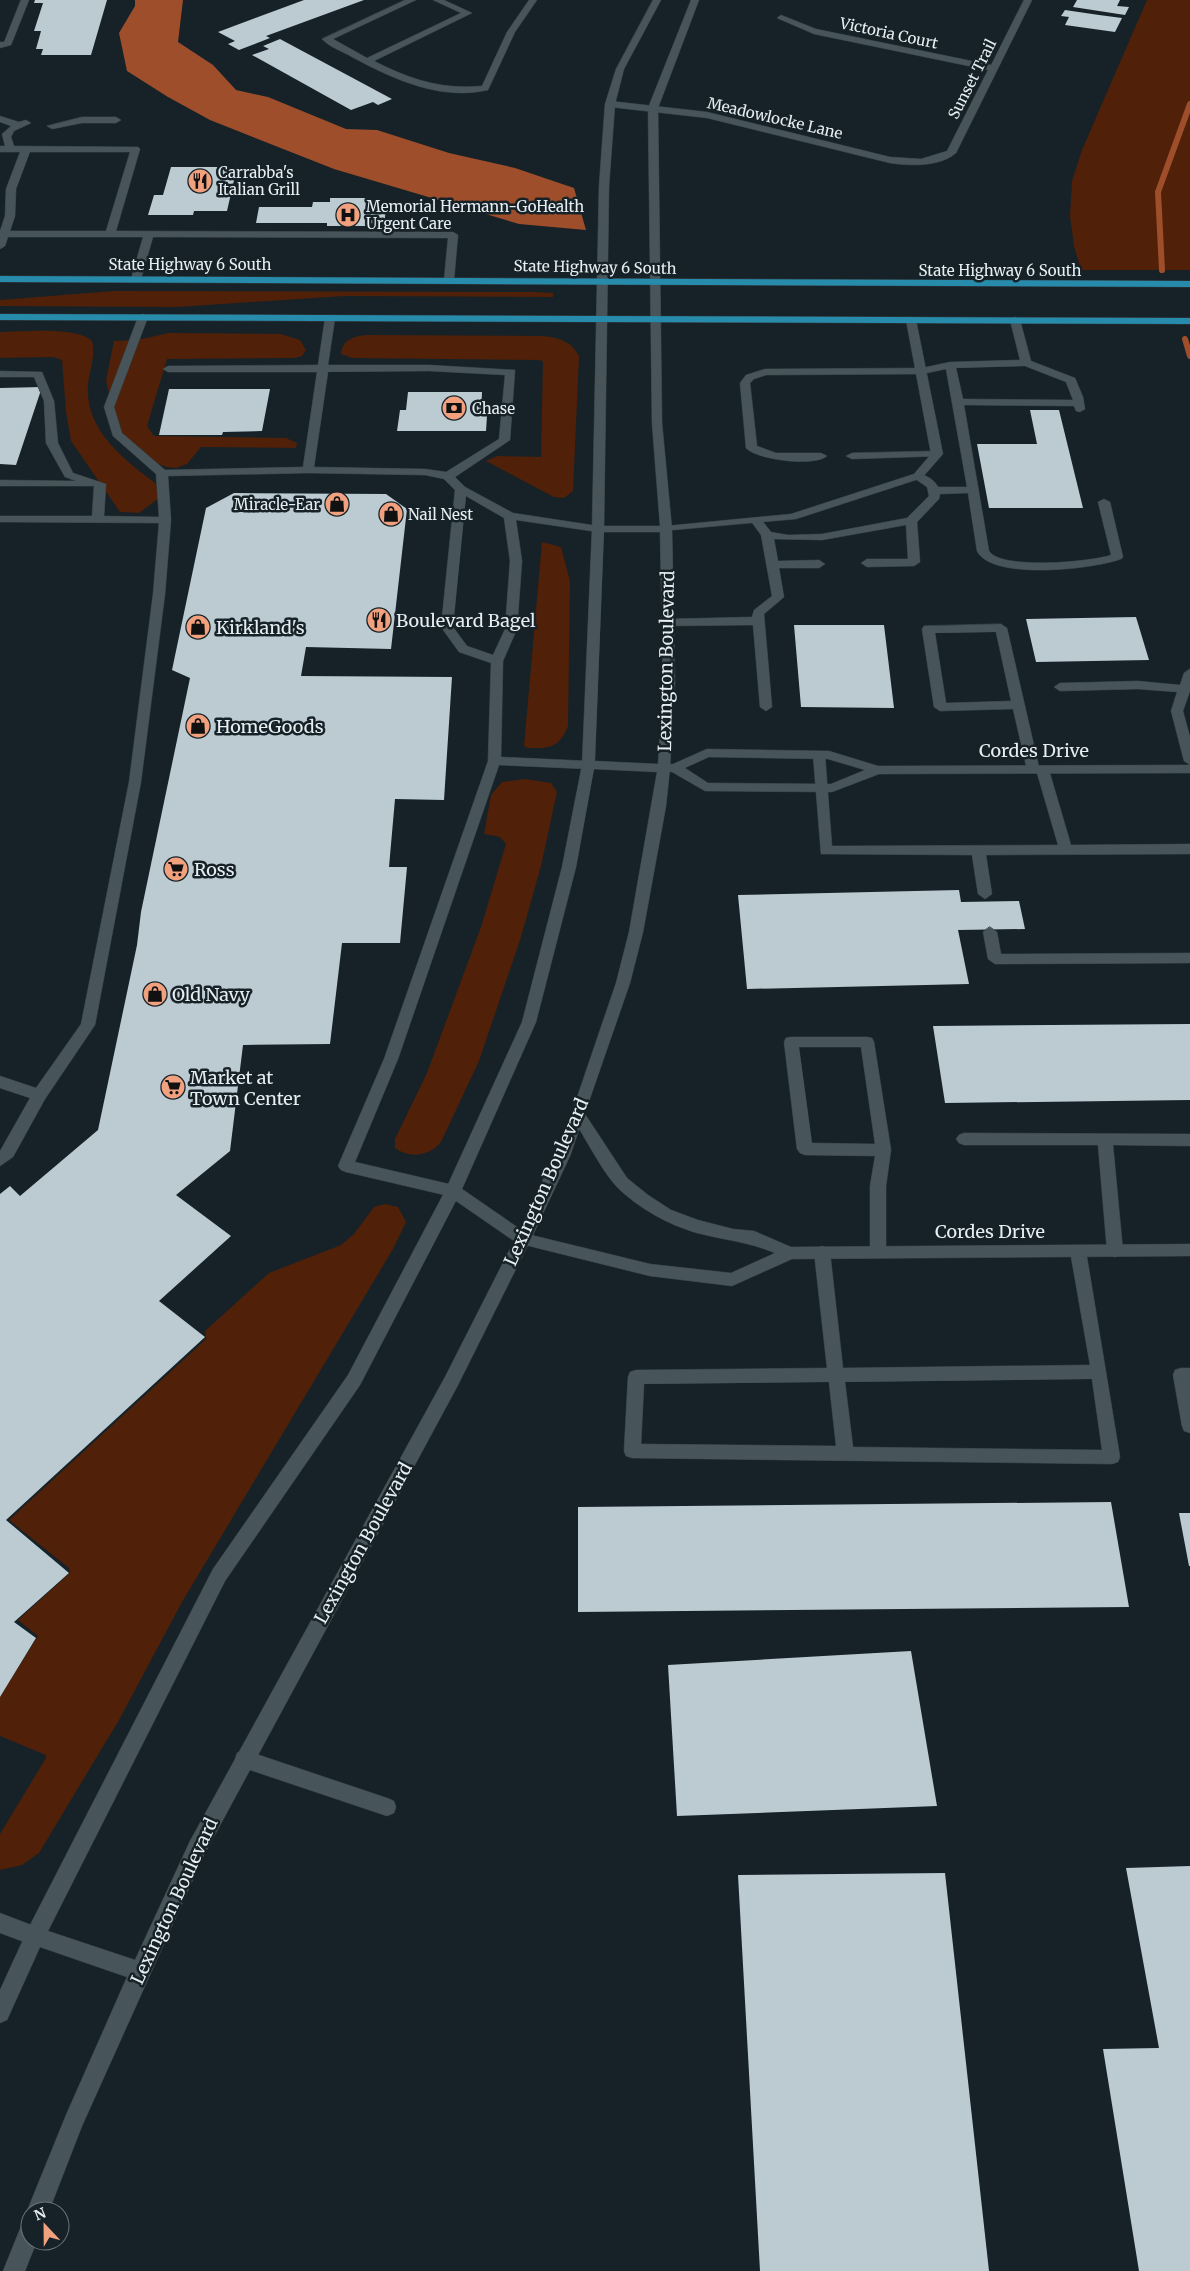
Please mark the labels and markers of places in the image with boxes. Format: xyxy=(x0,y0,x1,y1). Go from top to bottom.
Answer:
place label: Carrabba's Italian Grill xyxy=(218,163,300,199)
restaurant icon: Carrabba's Italian Grill xyxy=(187,168,213,194)
place label: Memorial Hermann-GoHealth Urgent Care xyxy=(366,197,584,233)
hospital icon: Memorial Hermann-GoHealth Urgent Care xyxy=(335,202,361,228)
bank icon: Chase xyxy=(441,395,467,421)
place label: Chase xyxy=(472,399,515,418)
shop icon: Miracle-Ear xyxy=(324,491,350,517)
place label: Miracle-Ear xyxy=(234,495,320,514)
shop icon: Nail Nest xyxy=(378,501,404,527)
place label: Nail Nest xyxy=(408,505,473,524)
restaurant icon: Boulevard Bagel xyxy=(366,607,392,633)
place label: Boulevard Bagel xyxy=(396,609,536,632)
shop icon: Kirkland's xyxy=(185,614,211,640)
place label: Kirkland's xyxy=(216,616,305,639)
shop icon: HomeGoods xyxy=(185,713,211,739)
place label: HomeGoods xyxy=(216,715,324,738)
supermarket icon: Ross xyxy=(163,856,189,882)
place label: Ross xyxy=(194,858,235,881)
shop icon: Old Navy xyxy=(142,981,168,1007)
place label: Old Navy xyxy=(172,983,250,1006)
place label: Market at Town Center xyxy=(190,1066,301,1110)
supermarket icon: Market at Town Center xyxy=(160,1074,186,1100)

